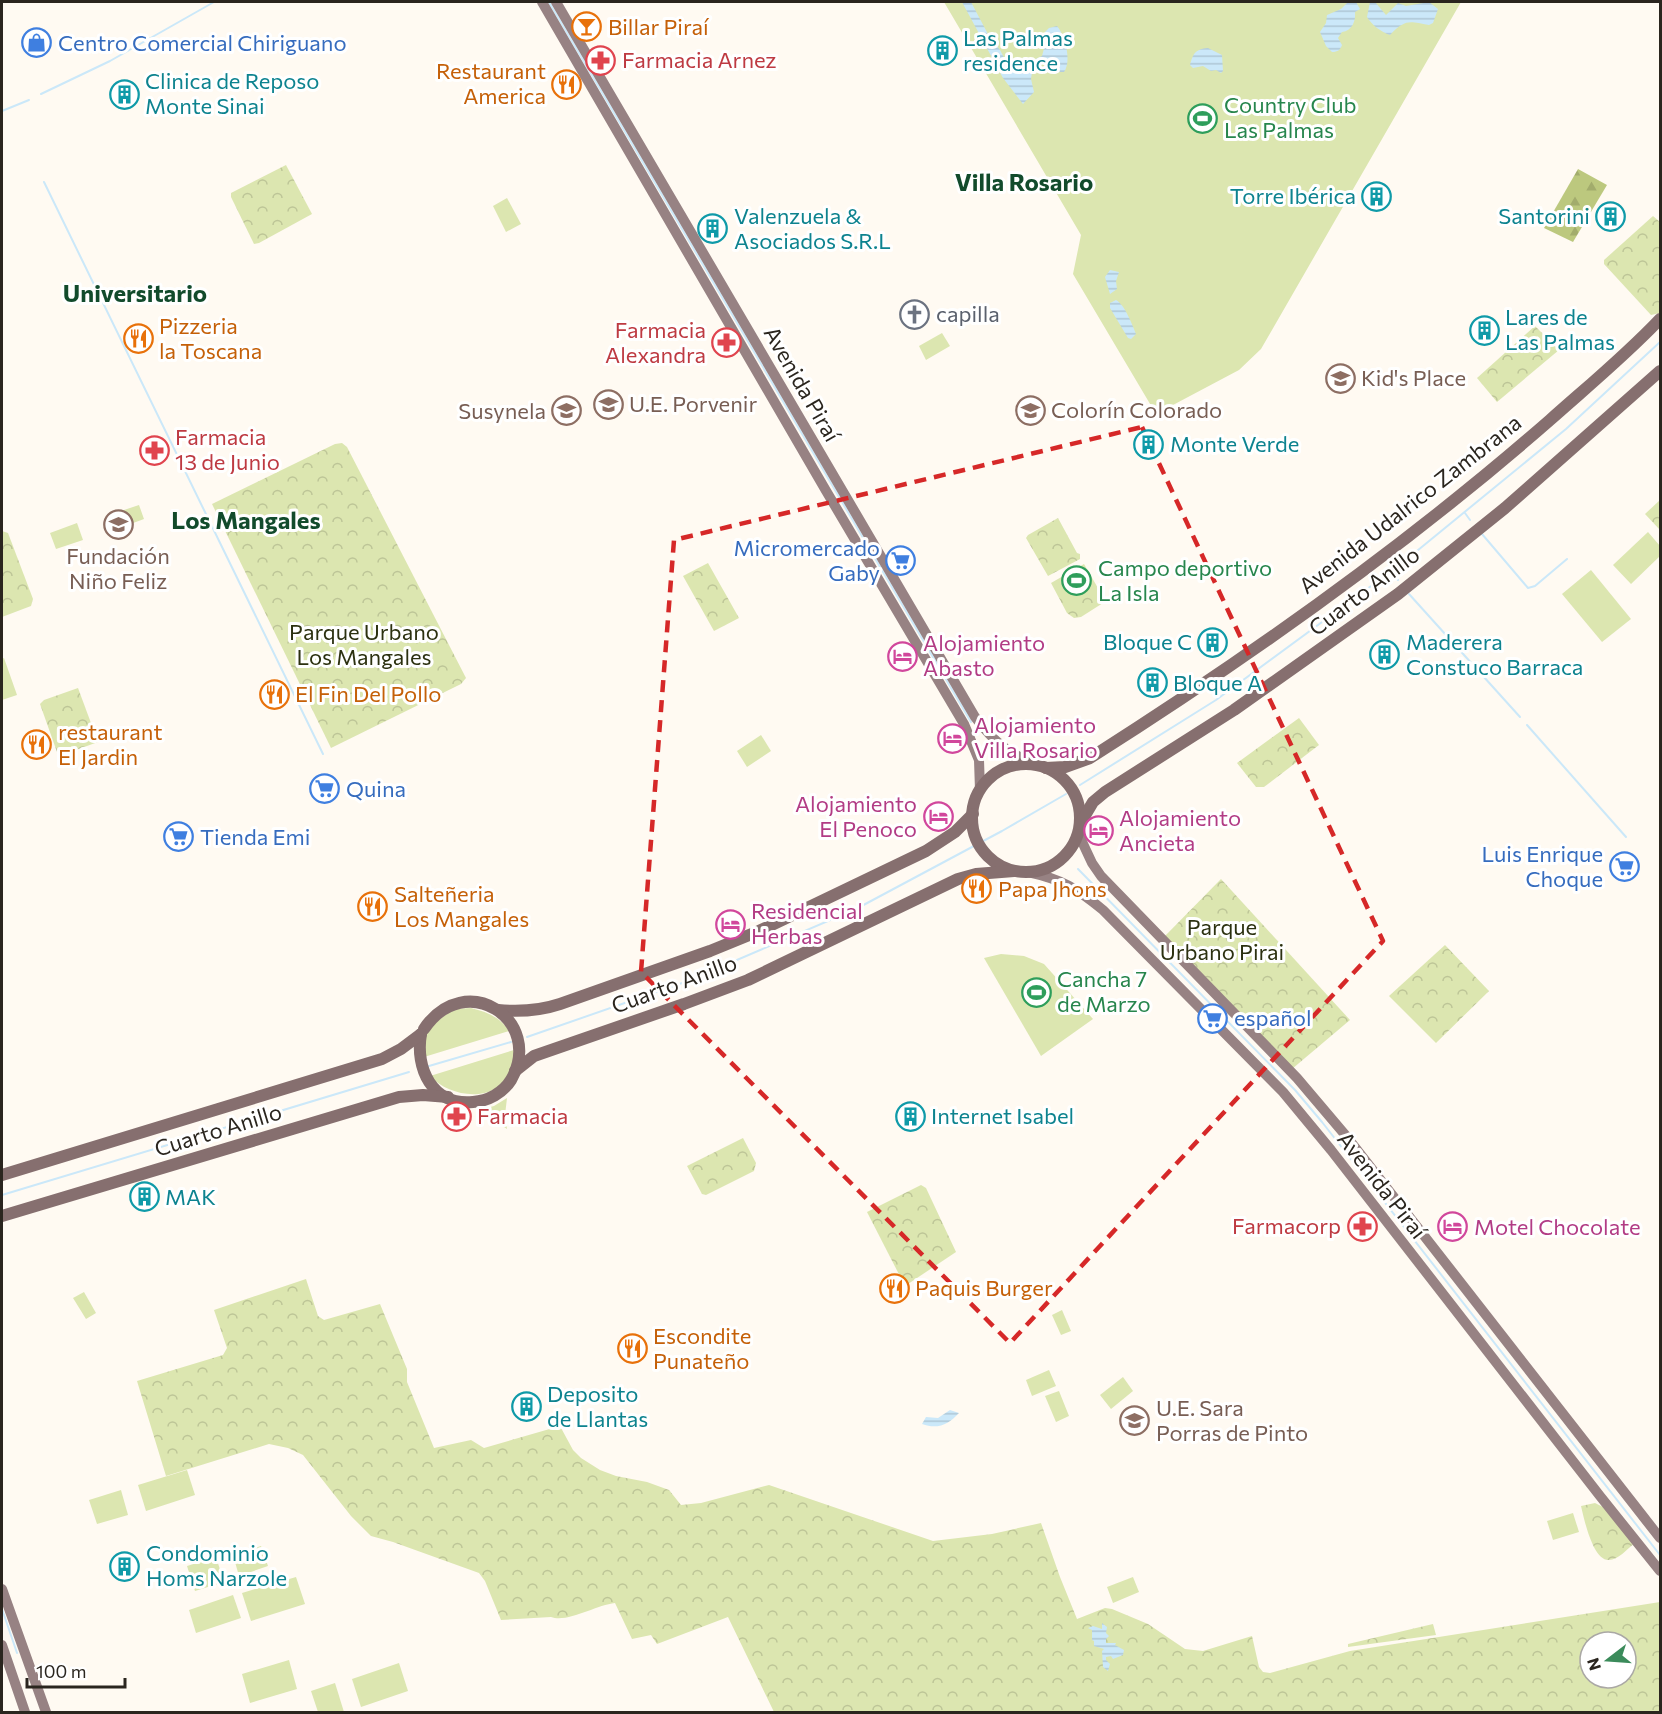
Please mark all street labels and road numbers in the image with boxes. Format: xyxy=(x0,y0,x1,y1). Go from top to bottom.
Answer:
street label: Avenida Piraí xyxy=(759,321,847,447)
street label: Avenida Udalrico Zambrana xyxy=(1293,408,1526,599)
street label: Cuarto Anillo xyxy=(1303,540,1424,641)
street label: Cuarto Anillo xyxy=(607,948,740,1019)
street label: Cuarto Anillo xyxy=(151,1097,285,1162)
street label: Avenida Piraí xyxy=(1332,1126,1433,1245)

